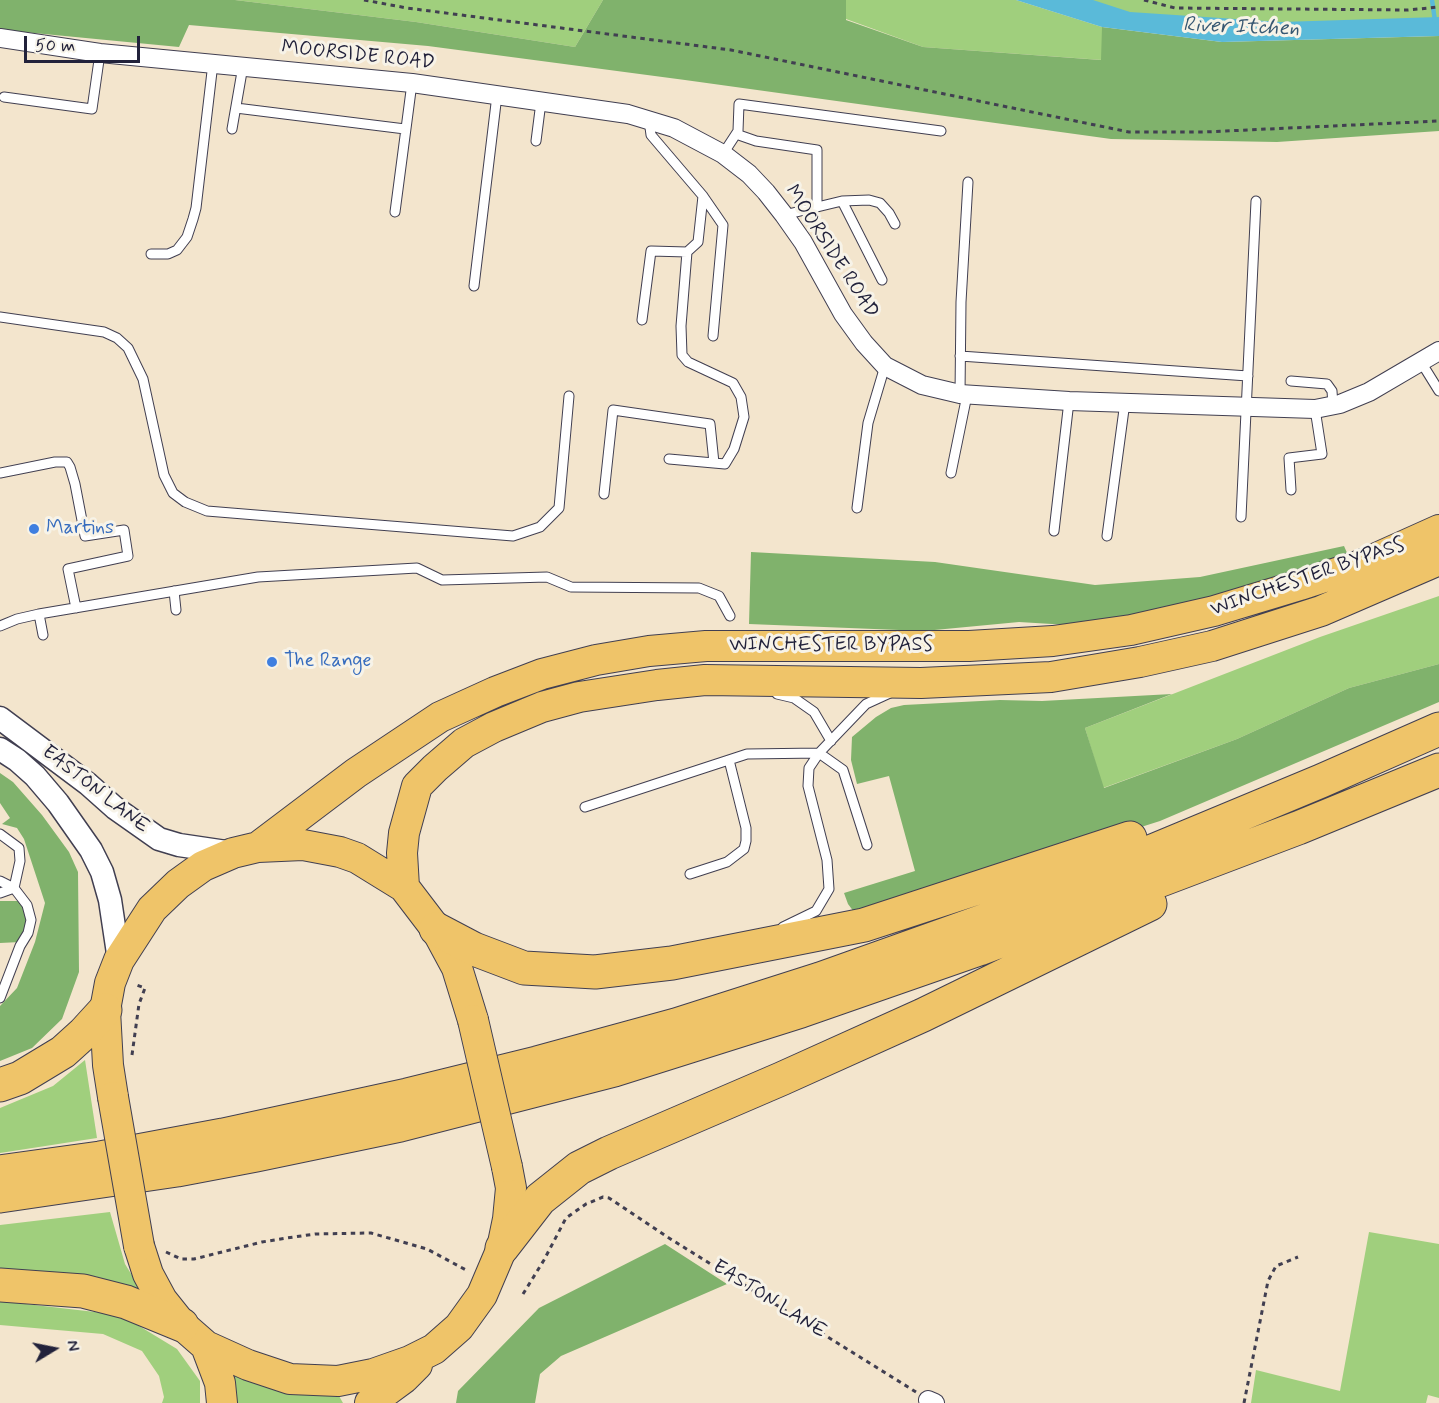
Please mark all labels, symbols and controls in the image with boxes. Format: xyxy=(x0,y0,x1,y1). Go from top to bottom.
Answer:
water label: River Itchen xyxy=(1182,13,1300,43)
scale bar xyxy=(27,24,142,62)
text: 50 m xyxy=(35,34,75,58)
street label: MOORSIDE ROAD xyxy=(280,36,436,76)
street label: MOORSIDE ROAD xyxy=(779,181,883,323)
place label: Martins xyxy=(46,517,114,541)
marker: Martins xyxy=(27,522,41,536)
street label: WINCHESTER BYPASS xyxy=(1208,533,1408,623)
street label: WINCHESTER BYPASS xyxy=(729,634,933,658)
place label: The Range xyxy=(284,650,372,674)
marker: The Range xyxy=(265,655,279,669)
street label: EASTON LANE xyxy=(37,741,153,839)
street label: EASTON LANE xyxy=(708,1255,830,1345)
north arrow xyxy=(24,1319,84,1379)
text: N xyxy=(61,1339,83,1353)

